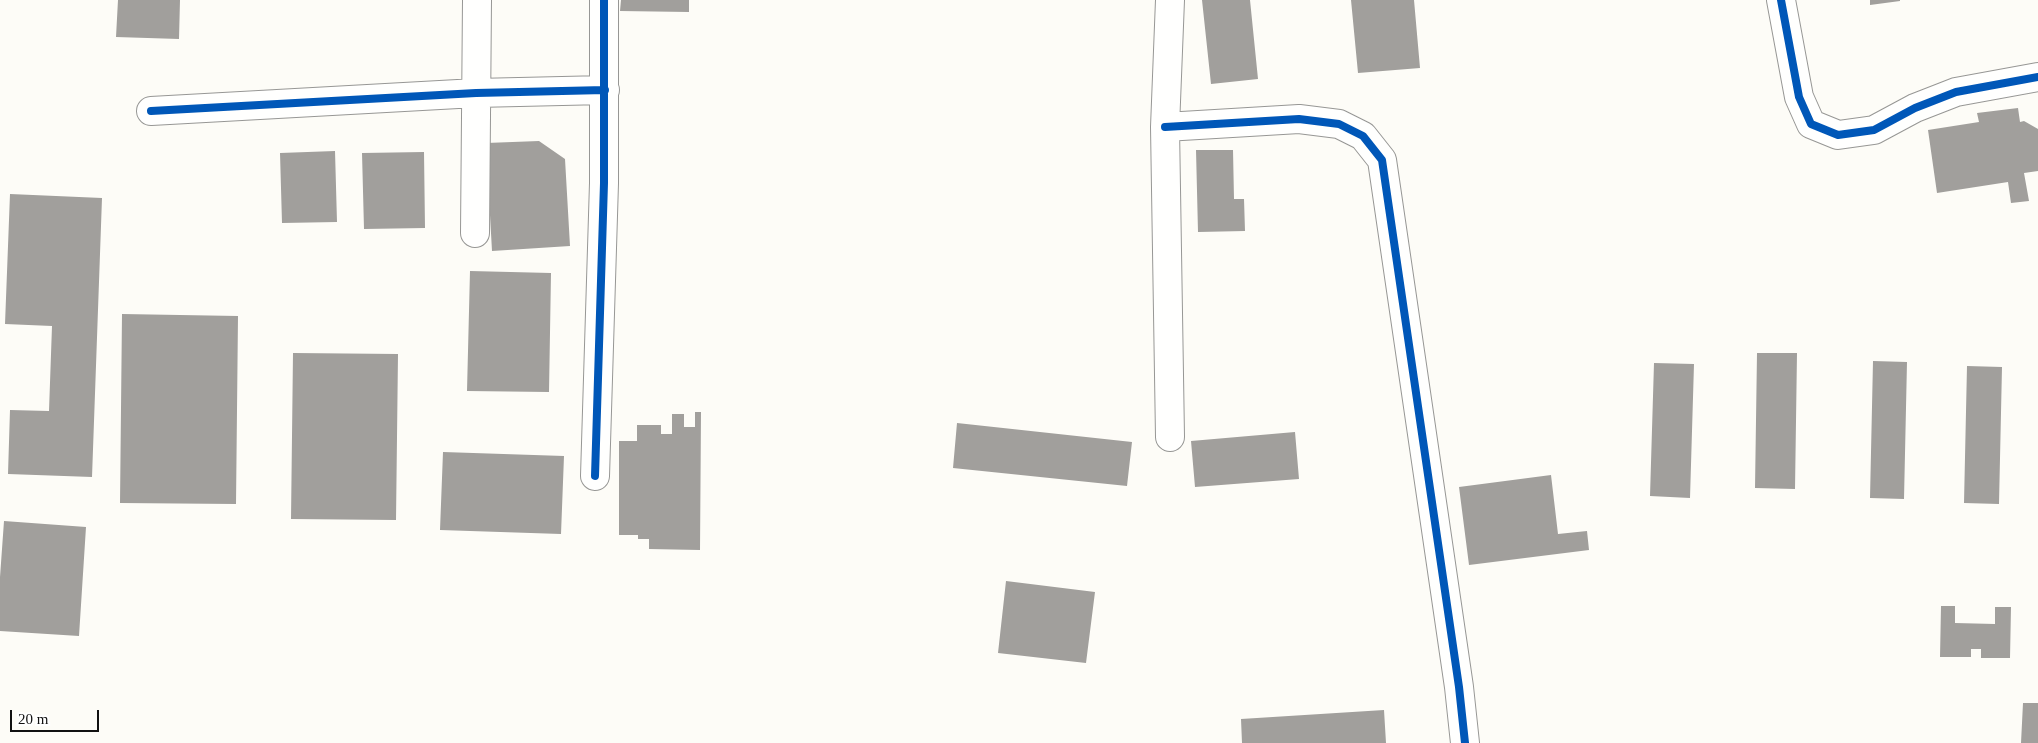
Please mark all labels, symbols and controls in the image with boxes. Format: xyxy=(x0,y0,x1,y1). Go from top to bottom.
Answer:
scale bar xyxy=(12,700,101,732)
text: 20 m xyxy=(18,711,48,727)

